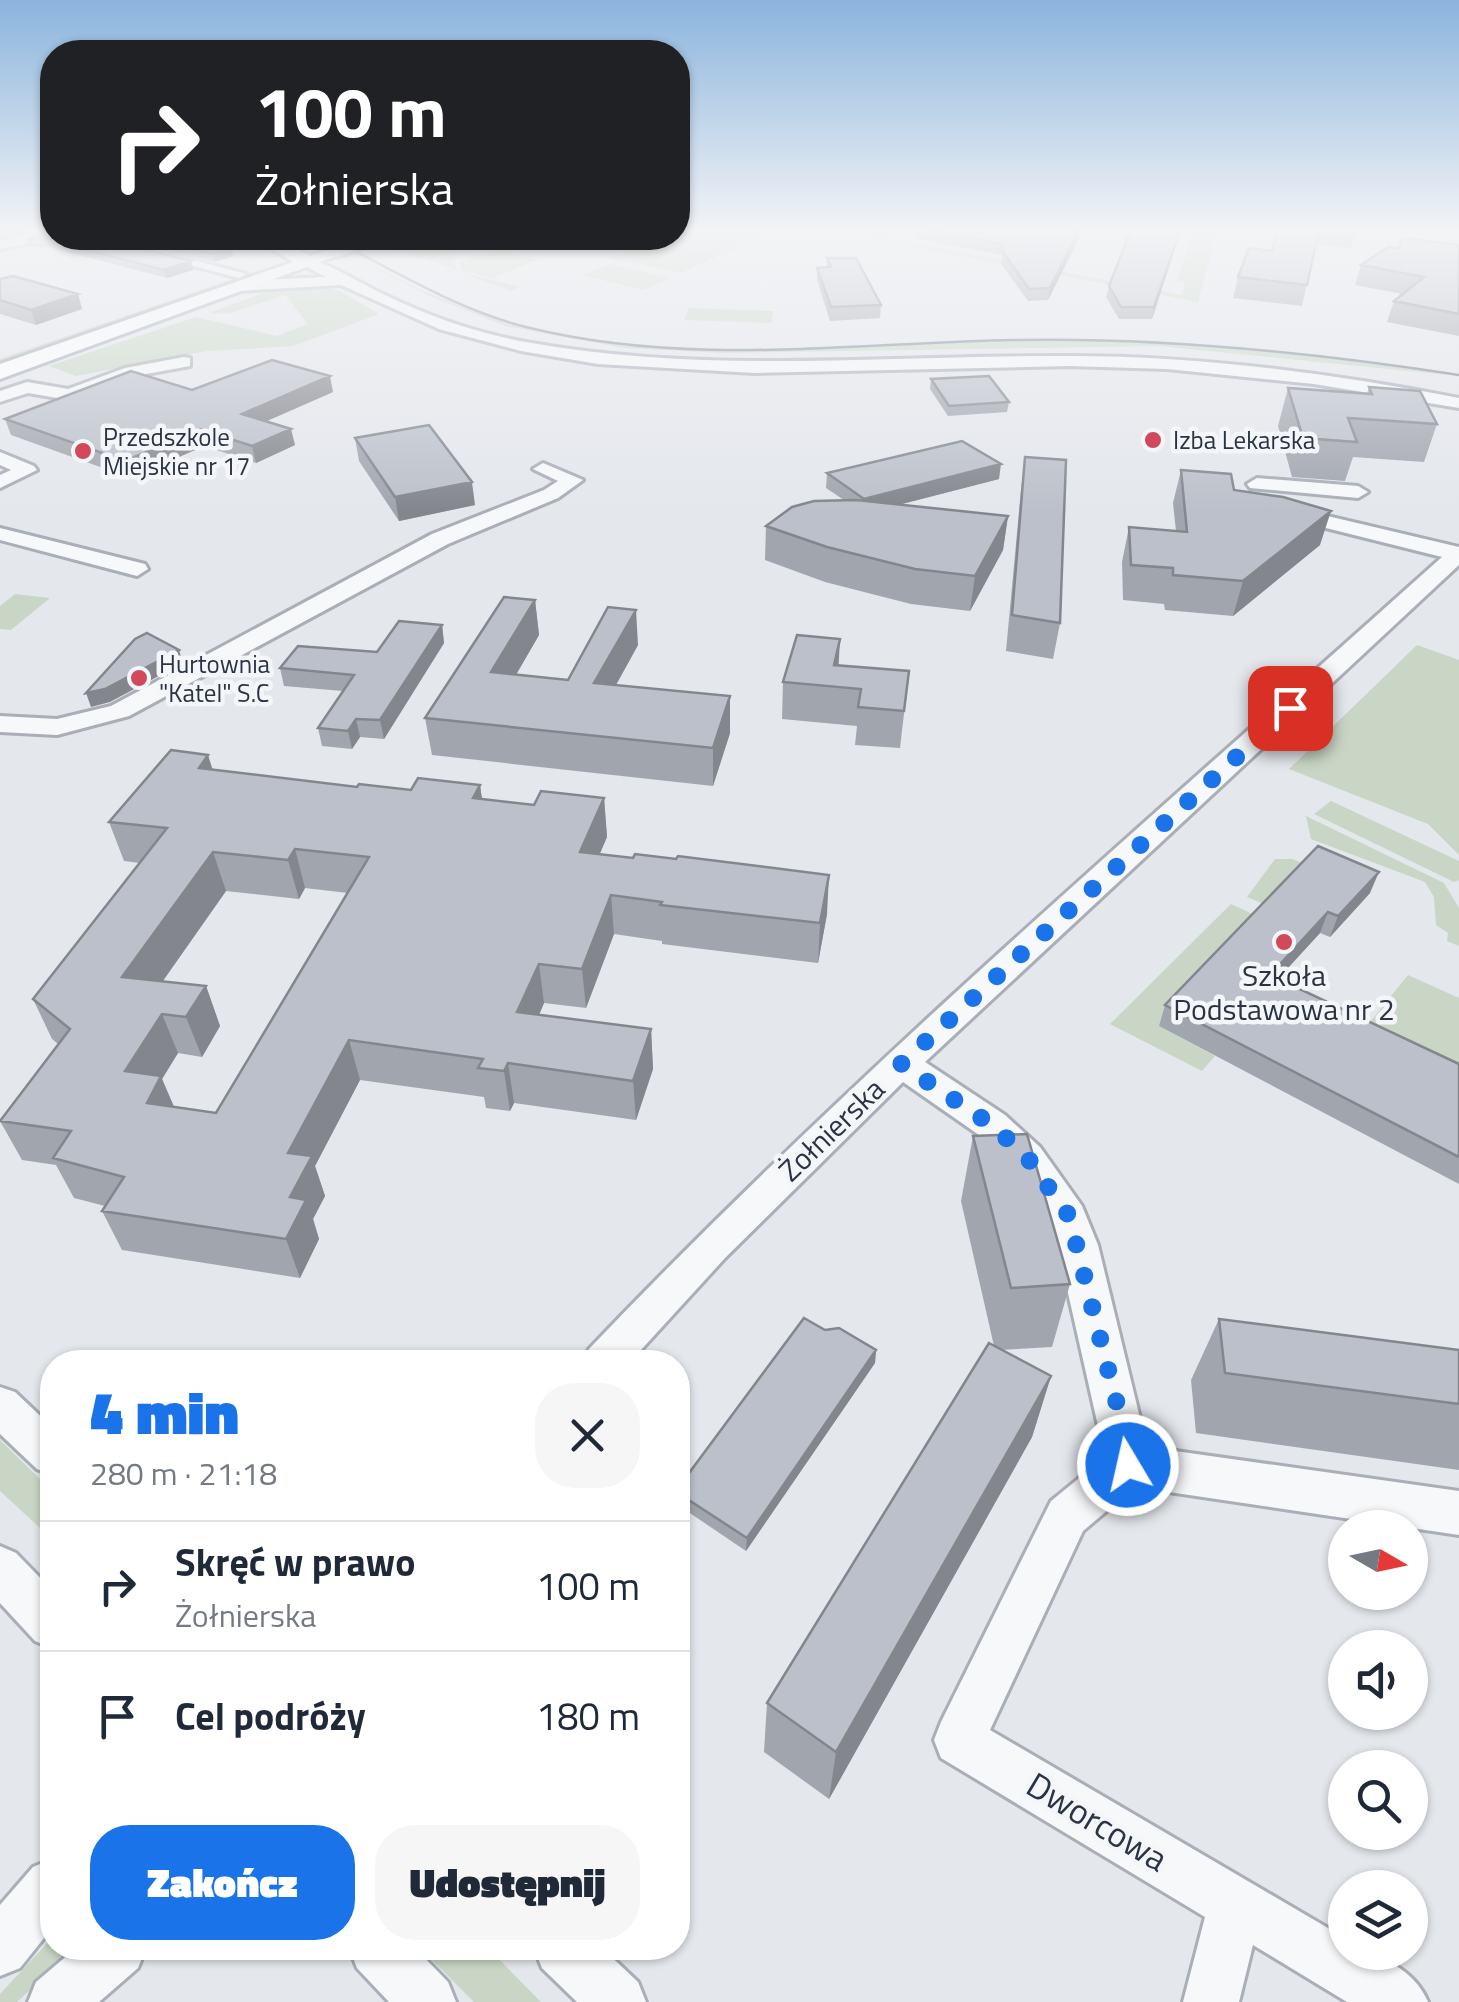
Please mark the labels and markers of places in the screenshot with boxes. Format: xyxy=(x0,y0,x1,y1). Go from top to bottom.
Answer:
place label: Przedszkole Miejskie nr 17 xyxy=(103,418,250,485)
place label: Izba Lekarska xyxy=(1173,421,1316,459)
marker: Izba Lekarska xyxy=(1142,429,1164,451)
marker: Przedszkole Miejskie nr 17 xyxy=(72,440,94,462)
place label: Hurtownia "Katel" S.C xyxy=(159,645,271,712)
pin xyxy=(1248,666,1333,751)
marker: Hurtownia "Katel" S.C xyxy=(128,667,150,689)
marker: Szkoła Podstawowa nr 2 xyxy=(1273,931,1295,953)
place label: Szkoła Podstawowa nr 2 xyxy=(1173,952,1395,1032)

